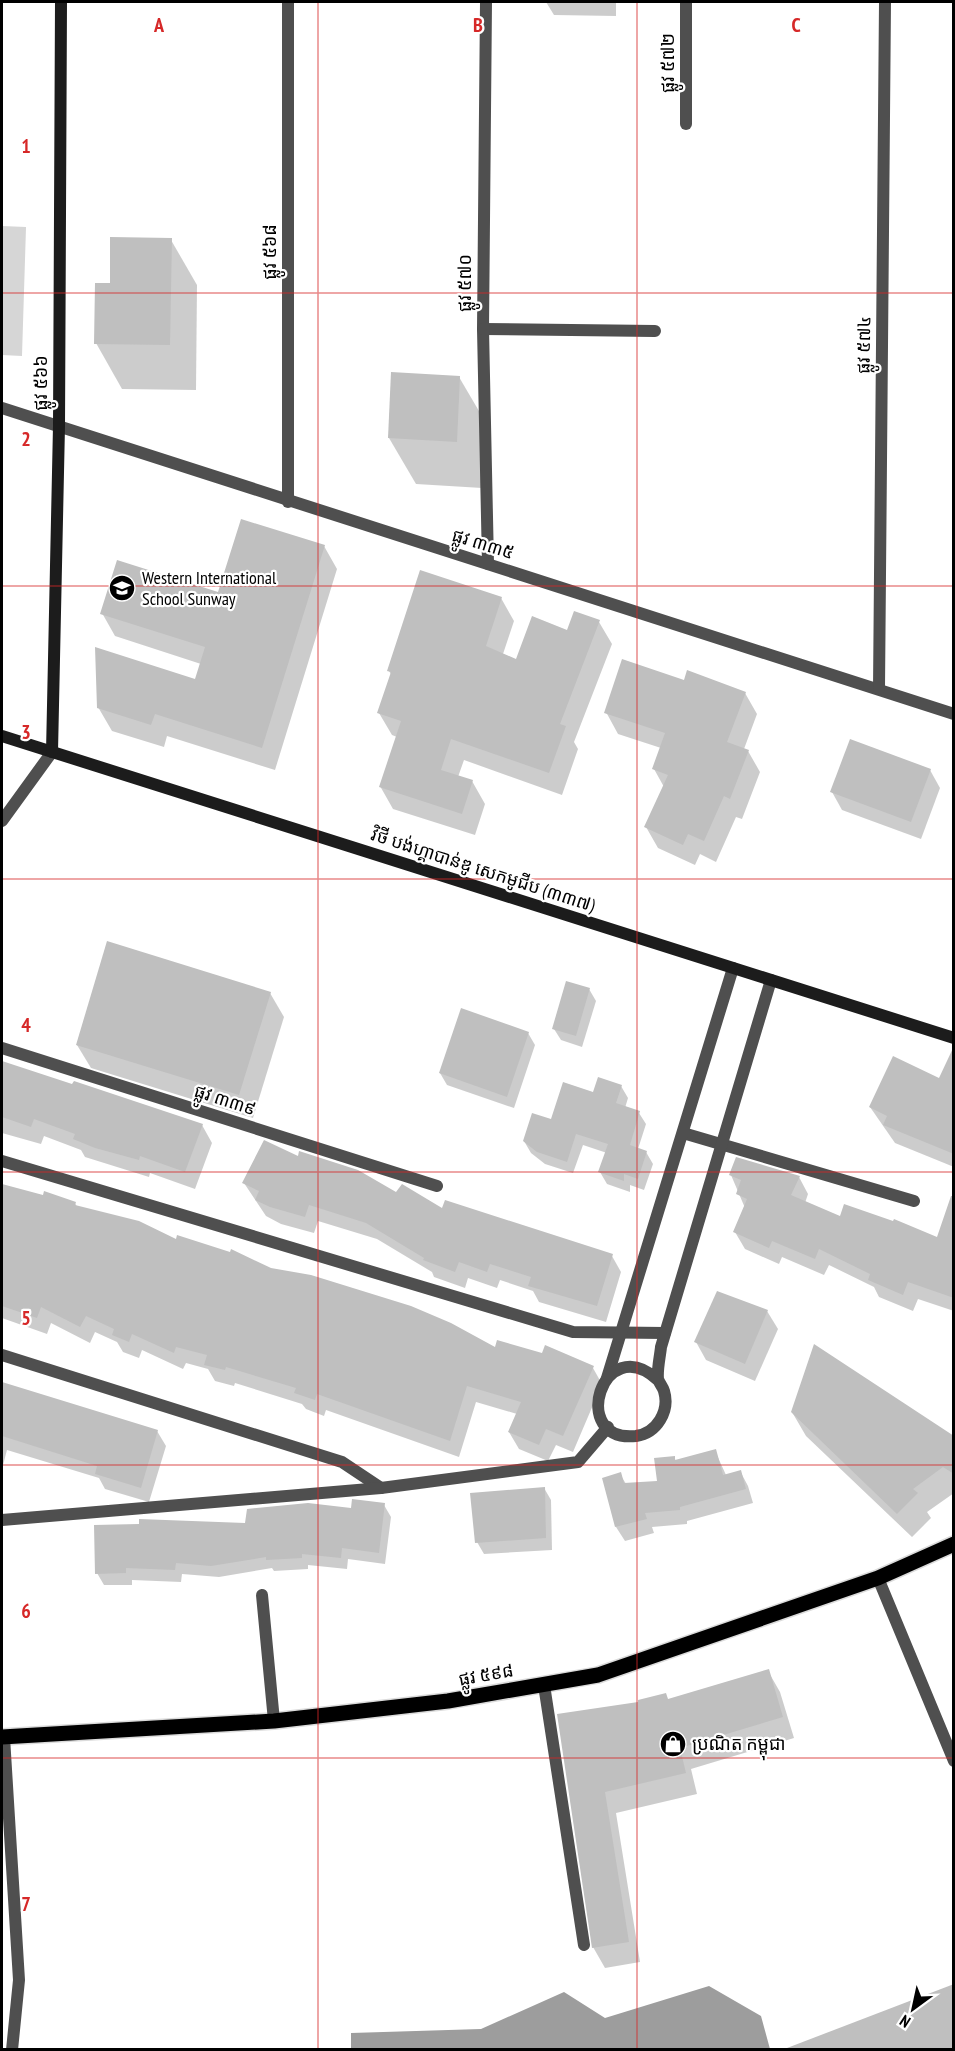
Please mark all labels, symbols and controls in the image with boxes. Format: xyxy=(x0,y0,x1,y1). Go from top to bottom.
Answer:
text: A xyxy=(153,12,165,38)
text: B xyxy=(473,12,483,38)
text: C xyxy=(791,12,801,38)
street label: ផ្លូវ ៥៧២ xyxy=(656,33,684,93)
text: 1 xyxy=(21,133,31,159)
street label: ផ្លូវ ៥៦៨ xyxy=(258,224,286,280)
street label: ផ្លូវ ៥៧០ xyxy=(453,254,481,312)
street label: ផ្លូវ ៥៧៤ xyxy=(851,316,881,374)
street label: ផ្លូវ ៥៦៦ xyxy=(29,355,57,411)
text: 2 xyxy=(21,426,31,452)
street label: ផ្លូវ ៣៣៥ xyxy=(448,523,517,569)
place label: Western International School Sunway xyxy=(142,566,277,610)
school or university icon: Western International School Sunway xyxy=(107,573,137,603)
text: 3 xyxy=(21,719,31,745)
street label: វិថី បង់ហ្គាបាន់ឌូ សេកមូជីប (៣៣៧) xyxy=(367,822,599,917)
text: 4 xyxy=(21,1012,31,1038)
street label: ផ្លូវ ៣៣៩ xyxy=(190,1079,259,1125)
text: 5 xyxy=(21,1305,31,1331)
text: 6 xyxy=(21,1598,31,1624)
street label: ផ្លូវ ៥៩៨ xyxy=(457,1658,516,1696)
shop icon: ប្រណិត កម្ពុជា xyxy=(658,1729,688,1759)
place label: ប្រណិត កម្ពុជា xyxy=(692,1732,786,1761)
text: 7 xyxy=(21,1891,31,1917)
north arrow xyxy=(883,1979,943,2039)
text: N xyxy=(896,2011,914,2032)

